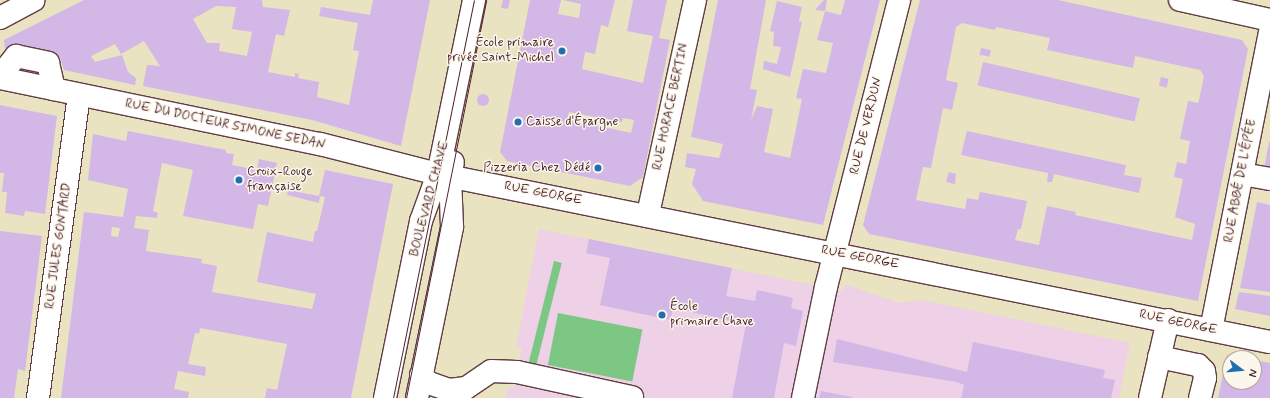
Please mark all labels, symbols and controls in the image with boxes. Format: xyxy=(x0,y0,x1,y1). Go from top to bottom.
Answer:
place label: École primaire privée Saint-Michel xyxy=(447,36,554,67)
street label: RUE HORACE BERTIN xyxy=(650,42,692,172)
marker: École primaire privée Saint-Michel xyxy=(557,46,567,56)
street label: RUE DE VERDUN xyxy=(848,76,886,176)
street label: RUE DU DOCTEUR SIMONE SEDAN xyxy=(123,96,327,154)
place label: Caisse d'Épargne xyxy=(526,114,618,130)
marker: Caisse d'Épargne xyxy=(513,117,523,127)
street label: RUE ABBÉ DE L'ÉPÉE xyxy=(1221,117,1261,245)
street label: BOULEVARD CHAVE xyxy=(407,139,453,259)
place label: Pizzeria Chez Dédé xyxy=(483,160,590,176)
marker: Pizzeria Chez Dédé xyxy=(593,163,603,173)
place label: Croix-Rouge française xyxy=(247,165,313,196)
marker: Croix-Rouge française xyxy=(234,175,244,185)
street label: RUE GEORGE xyxy=(504,179,582,209)
street label: RUE JULES GONTARD xyxy=(42,181,76,311)
street label: RUE GEORGE xyxy=(821,243,899,273)
place label: École primaire Chave xyxy=(670,300,756,331)
street label: RUE GEORGE xyxy=(1139,307,1217,339)
marker: École primaire Chave xyxy=(657,310,667,320)
north arrow xyxy=(1222,350,1262,390)
text: N xyxy=(1245,368,1260,378)

